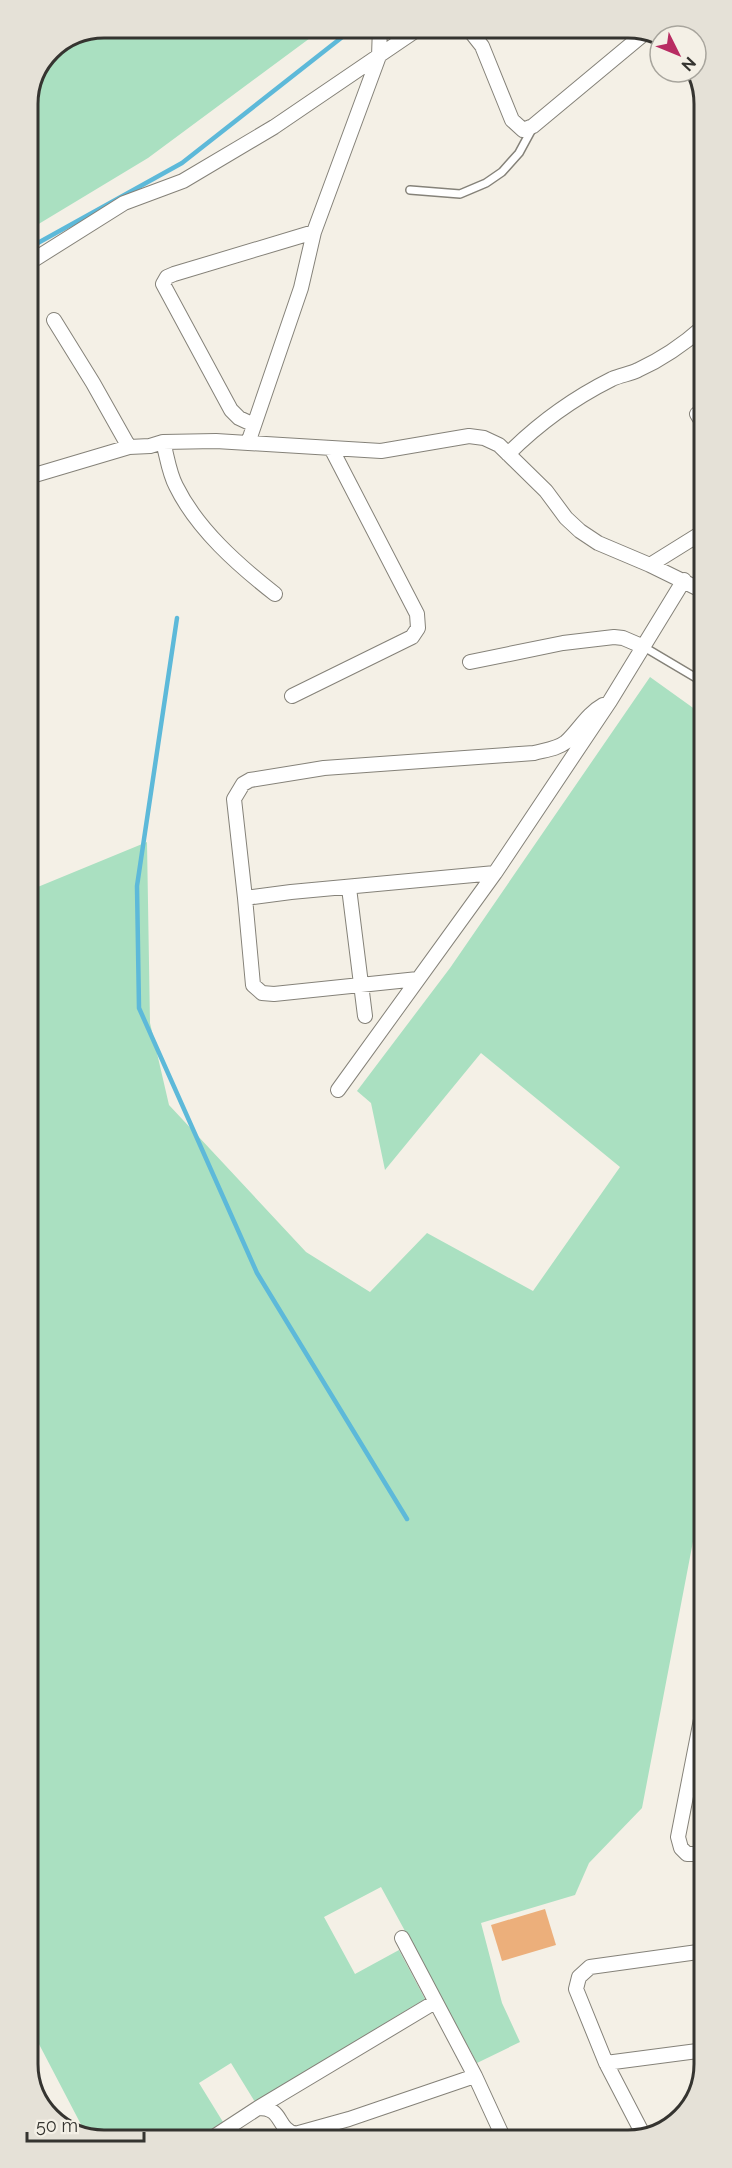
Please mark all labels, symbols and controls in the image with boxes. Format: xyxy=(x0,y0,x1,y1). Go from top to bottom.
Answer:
north arrow xyxy=(648,24,708,84)
text: N xyxy=(677,53,700,75)
scale bar xyxy=(27,2105,144,2143)
text: 50 m xyxy=(36,2115,78,2136)

